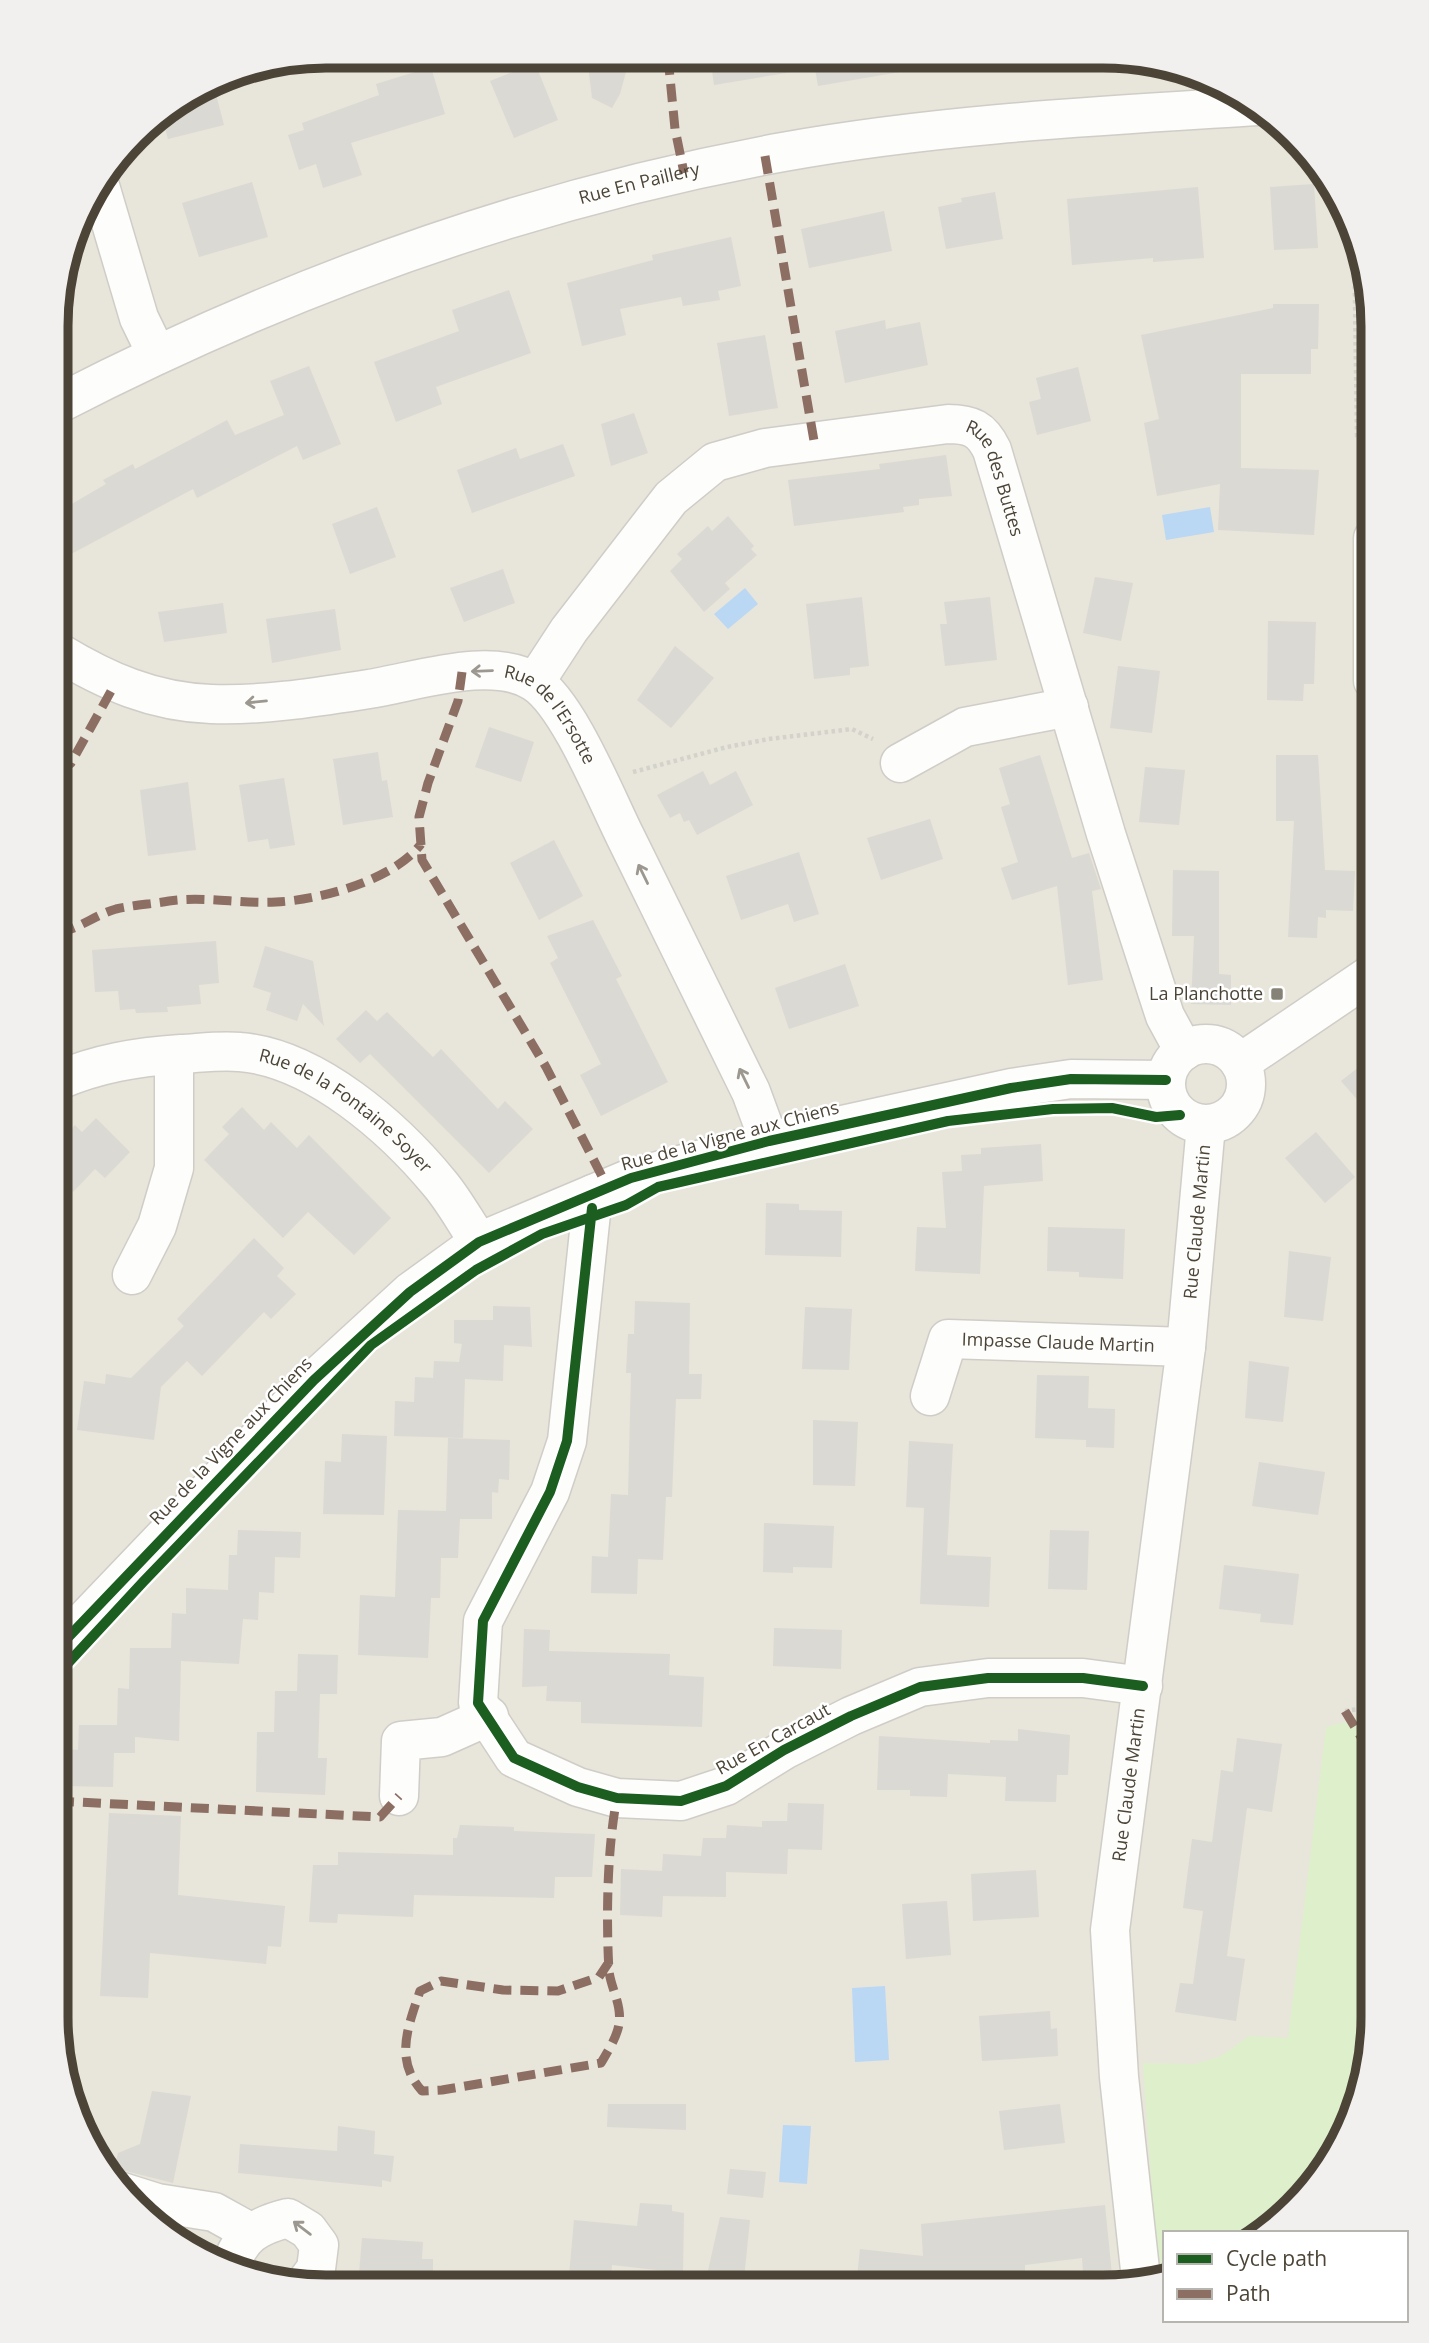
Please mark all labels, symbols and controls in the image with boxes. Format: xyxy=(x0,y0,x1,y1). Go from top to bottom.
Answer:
street label: Rue En Paillery xyxy=(576,156,703,209)
street label: Rue des Buttes xyxy=(963,414,1030,539)
street label: Rue de l'Ersotte xyxy=(502,659,602,768)
one-way arrow xyxy=(470,665,493,678)
one-way arrow xyxy=(246,696,268,709)
one-way arrow xyxy=(636,864,650,885)
place label: La Planchotte xyxy=(1149,981,1263,1005)
marker: La Planchotte xyxy=(1269,986,1285,1002)
street label: Rue de la Fontaine Soyer xyxy=(257,1042,438,1178)
one-way arrow xyxy=(737,1068,750,1089)
street label: Rue de la Vigne aux Chiens xyxy=(618,1094,841,1176)
street label: Rue Claude Martin xyxy=(1177,1143,1215,1300)
street label: Impasse Claude Martin xyxy=(961,1326,1155,1357)
street label: Rue de la Vigne aux Chiens xyxy=(144,1351,317,1529)
street label: Rue En Carcaut xyxy=(711,1697,834,1780)
street label: Rue Claude Martin xyxy=(1106,1706,1150,1863)
one-way arrow xyxy=(294,2221,312,2236)
legend xyxy=(1163,2231,1408,2322)
text: Cycle path xyxy=(1226,2244,1327,2272)
text: Path xyxy=(1226,2279,1271,2307)

